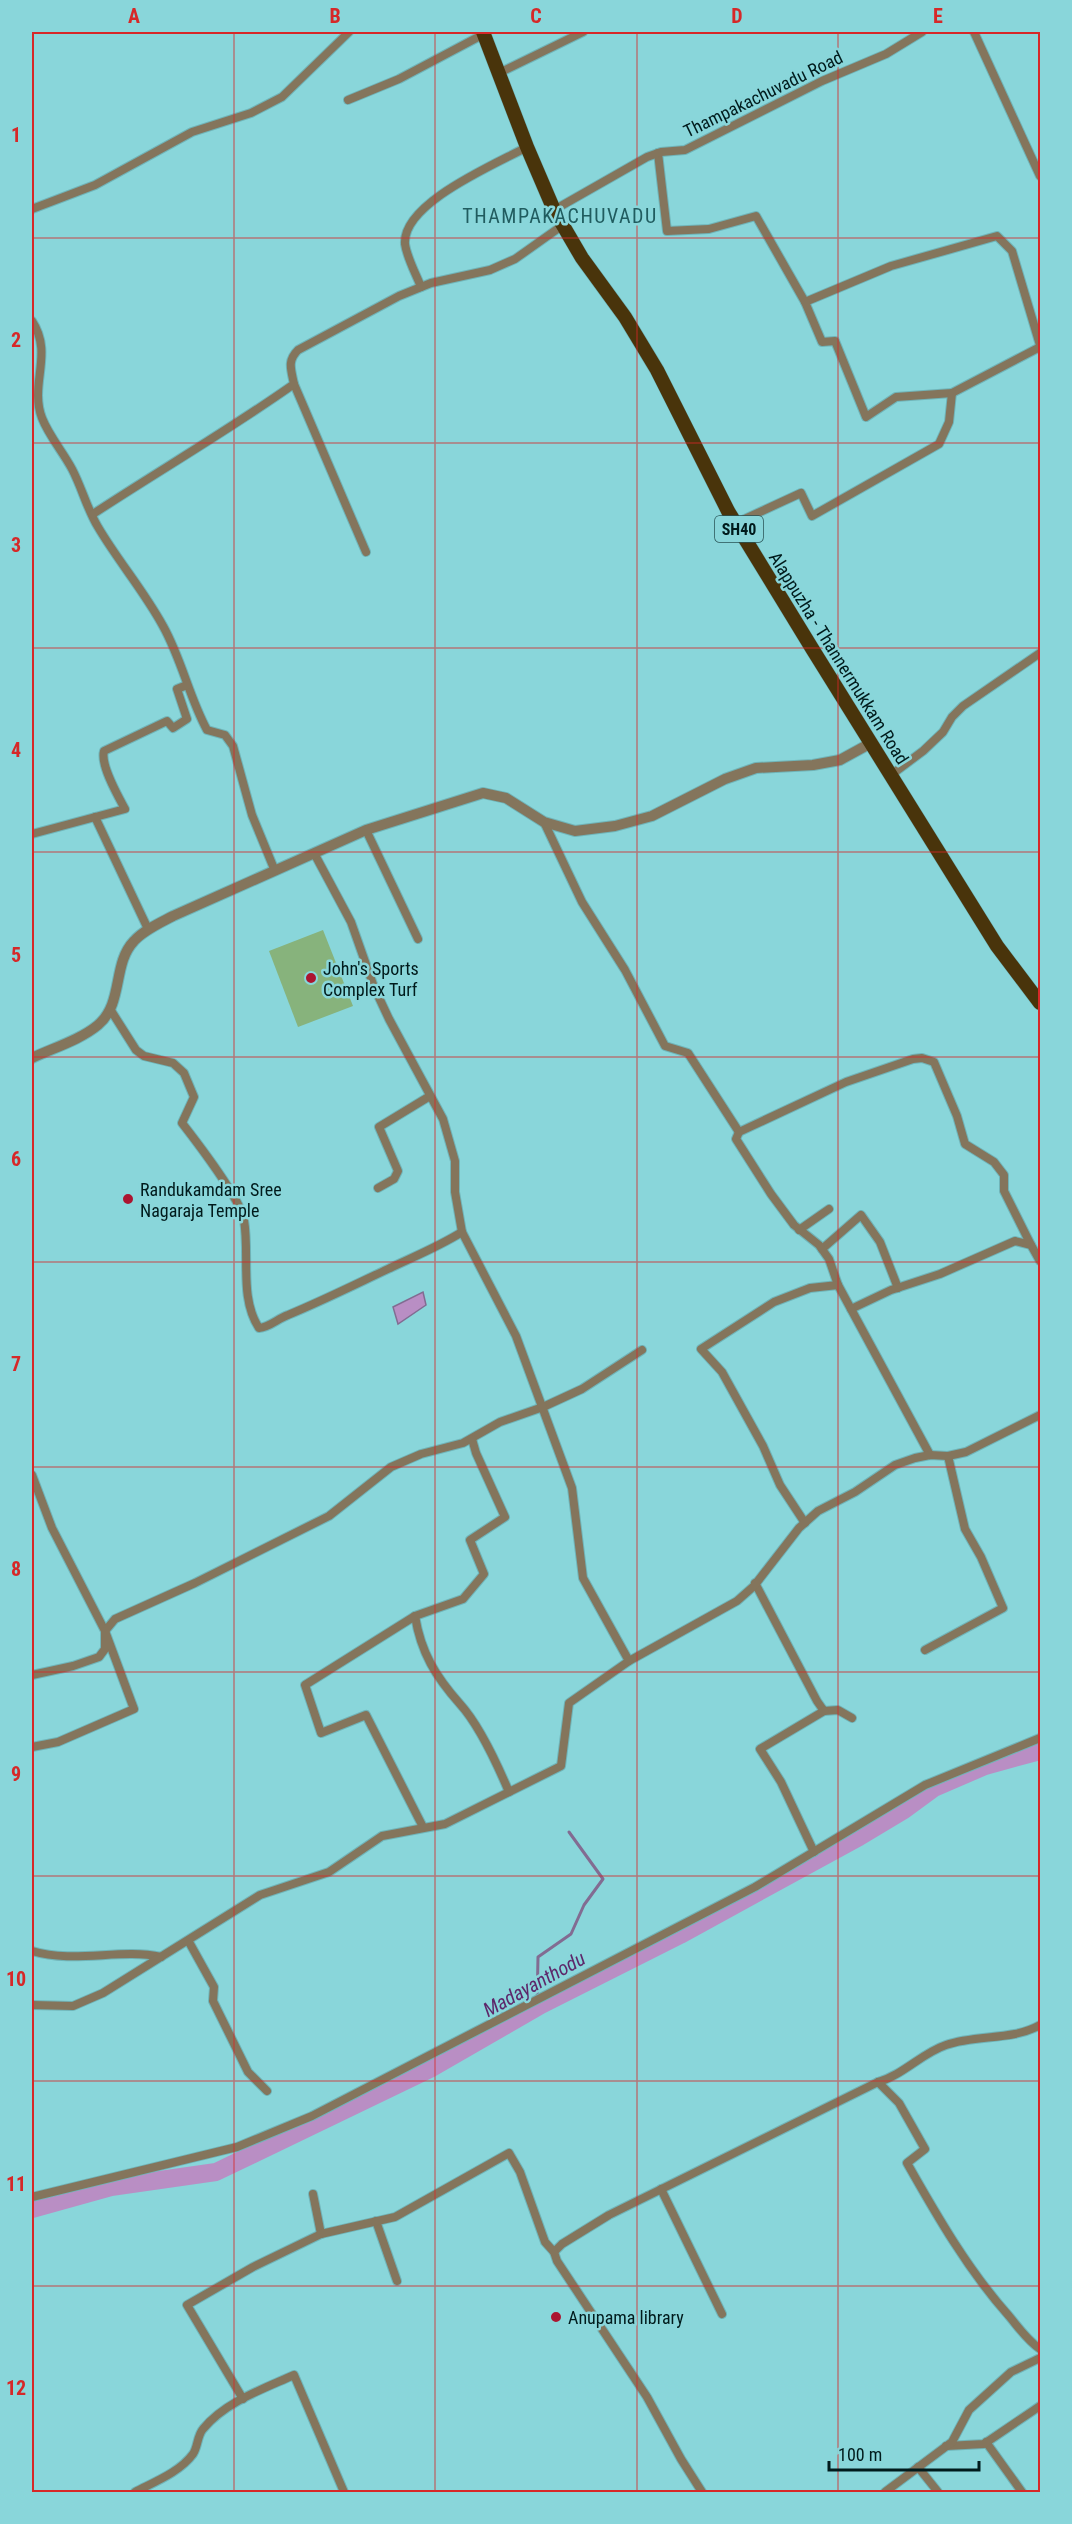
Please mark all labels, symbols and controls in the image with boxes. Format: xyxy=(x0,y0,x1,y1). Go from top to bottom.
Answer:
text: A xyxy=(128,4,140,28)
text: B xyxy=(329,4,341,28)
text: C xyxy=(530,4,542,28)
text: D xyxy=(731,4,743,28)
text: E xyxy=(933,4,943,28)
street label: Thampakachuvadu Road xyxy=(680,46,846,142)
text: 1 xyxy=(11,123,21,147)
district label: THAMPAKACHUVADU xyxy=(462,204,658,228)
text: 2 xyxy=(11,328,21,352)
road number: SH40 xyxy=(715,516,763,542)
text: 3 xyxy=(11,533,21,557)
street label: Alappuzha - Thannermukkam Road xyxy=(765,548,913,768)
text: 4 xyxy=(11,738,21,762)
text: 5 xyxy=(11,943,21,967)
place label: John's Sports Complex Turf xyxy=(323,958,419,1000)
marker: John's Sports Complex Turf xyxy=(304,971,318,985)
text: 6 xyxy=(11,1147,21,1171)
place label: Randukamdam Sree Nagaraja Temple xyxy=(140,1179,282,1221)
marker: Randukamdam Sree Nagaraja Temple xyxy=(121,1192,135,1206)
text: 7 xyxy=(11,1352,21,1376)
text: 8 xyxy=(11,1557,21,1581)
text: 9 xyxy=(11,1762,21,1786)
water label: Madayanthodu xyxy=(479,1946,589,2022)
text: 10 xyxy=(6,1967,26,1991)
text: 11 xyxy=(6,2172,26,2196)
place label: Anupama library xyxy=(568,2307,684,2328)
marker: Anupama library xyxy=(549,2310,563,2324)
text: 12 xyxy=(6,2376,26,2400)
scale bar xyxy=(829,2434,979,2472)
text: 100 m xyxy=(838,2444,882,2465)

